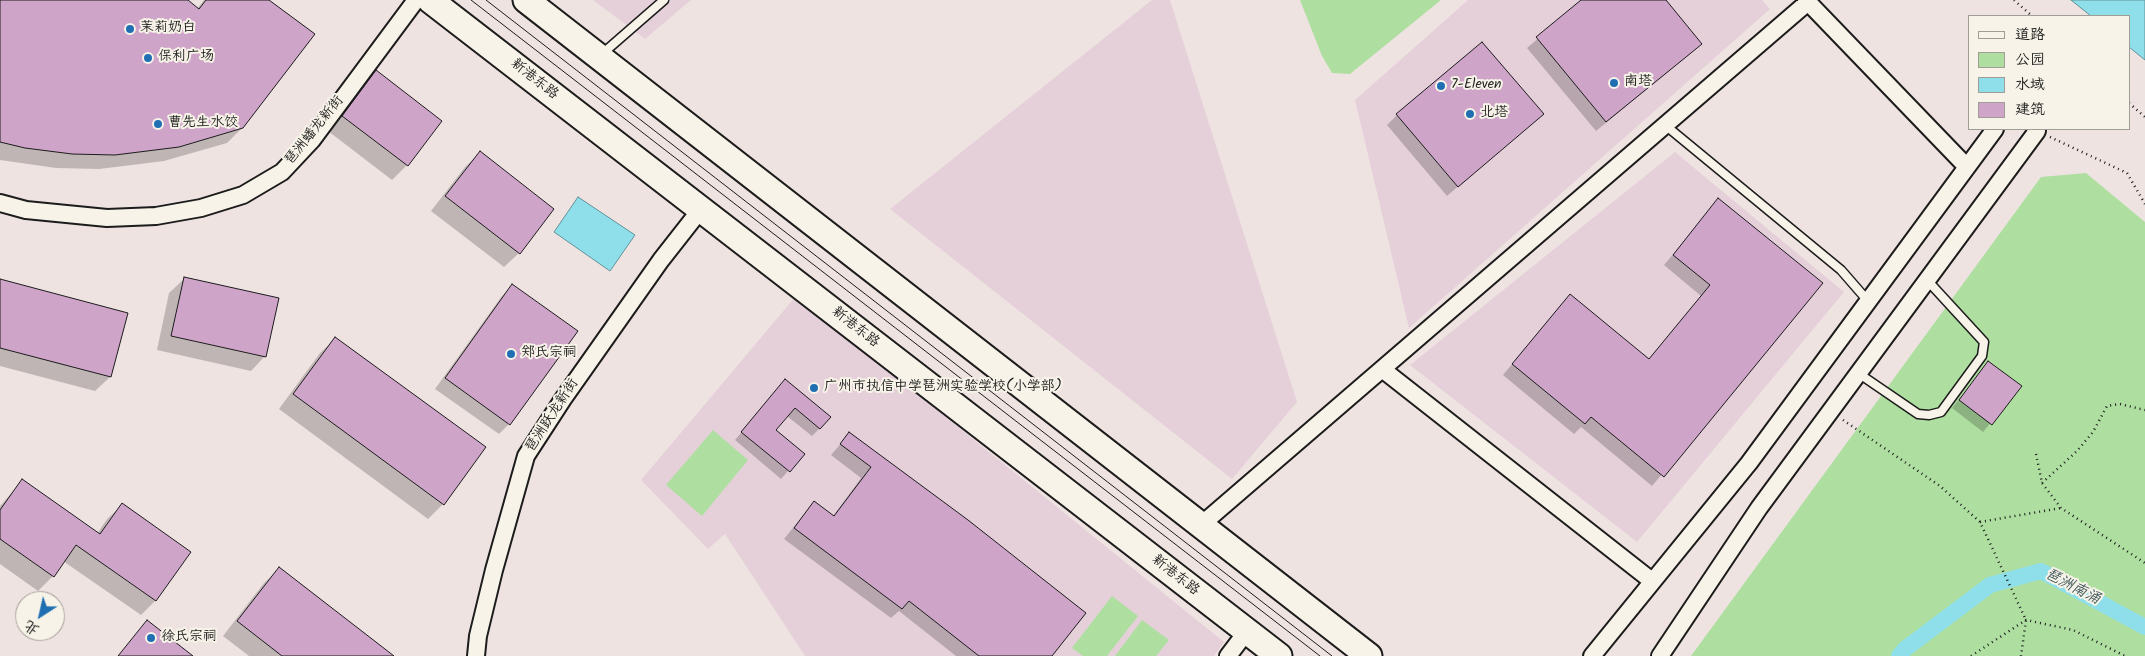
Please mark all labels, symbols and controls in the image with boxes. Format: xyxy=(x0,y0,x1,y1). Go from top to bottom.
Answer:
legend xyxy=(1968,15,2130,130)
place label: 茉莉奶白 xyxy=(140,21,196,37)
marker: 茉莉奶白 xyxy=(124,23,136,35)
text: 道路 xyxy=(2015,23,2045,47)
text: 公园 xyxy=(2015,48,2045,72)
place label: 保利广场 xyxy=(158,50,214,66)
marker: 保利广场 xyxy=(142,52,154,64)
street label: 新港东路 xyxy=(507,56,561,104)
text: 水域 xyxy=(2015,73,2045,97)
place label: 南塔 xyxy=(1624,75,1652,91)
marker: 南塔 xyxy=(1608,77,1620,89)
place label: 7-Eleven xyxy=(1451,78,1501,94)
marker: 7-Eleven xyxy=(1435,80,1447,92)
street label: 琶洲蟠龙新街 xyxy=(282,93,348,169)
text: 建筑 xyxy=(2015,98,2045,122)
place label: 北塔 xyxy=(1480,106,1508,122)
marker: 北塔 xyxy=(1464,108,1476,120)
place label: 曹先生水饺 xyxy=(168,116,238,132)
marker: 曹先生水饺 xyxy=(152,118,164,130)
street label: 新港东路 xyxy=(828,304,882,352)
place label: 郑氏宗祠 xyxy=(521,346,577,362)
marker: 郑氏宗祠 xyxy=(505,348,517,360)
street label: 琶洲跃龙新街 xyxy=(523,376,583,456)
place label: 广州市执信中学琶洲实验学校(小学部) xyxy=(824,380,1062,396)
marker: 广州市执信中学琶洲实验学校(小学部) xyxy=(808,382,820,394)
street label: 新港东路 xyxy=(1148,552,1202,600)
water label: 琶洲南涌 xyxy=(2041,566,2103,610)
north arrow xyxy=(15,591,65,641)
text: 北 xyxy=(20,614,44,640)
place label: 徐氏宗祠 xyxy=(161,630,217,646)
marker: 徐氏宗祠 xyxy=(145,632,157,644)

